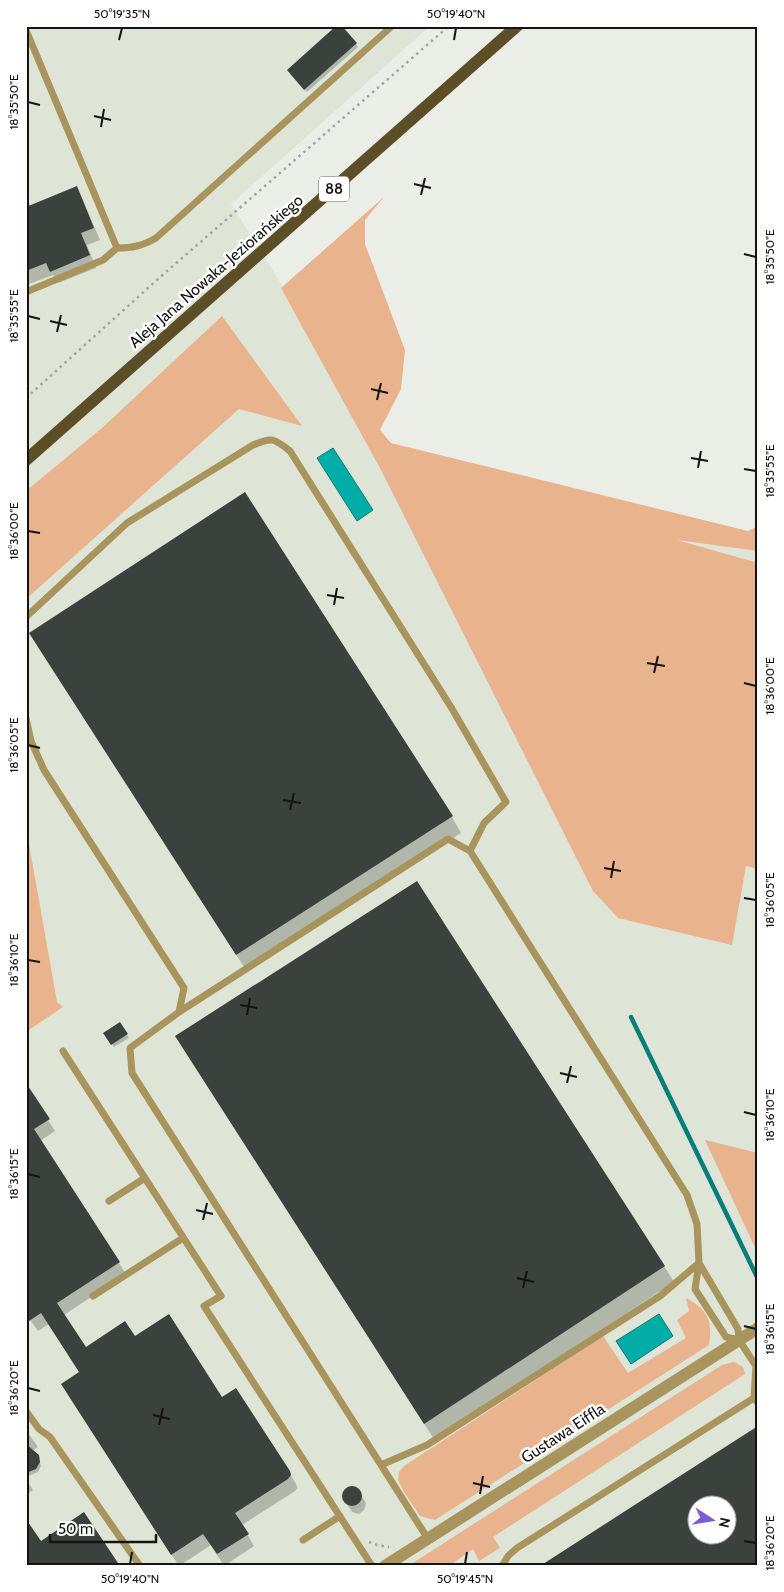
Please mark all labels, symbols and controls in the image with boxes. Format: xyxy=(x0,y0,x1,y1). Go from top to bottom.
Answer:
text: 50°19'35"N xyxy=(94,6,150,21)
text: 50°19'40"N xyxy=(427,6,485,21)
text: 18°35'50"E xyxy=(6,74,21,130)
road number: 88 xyxy=(319,176,349,202)
street label: Aleja Jana Nowaka-Jeziorańskiego xyxy=(125,190,307,352)
text: 18°35'50"E xyxy=(762,229,777,285)
text: 18°35'55"E xyxy=(6,289,21,343)
text: 18°35'55"E xyxy=(762,444,777,498)
text: 18°36'00"E xyxy=(6,502,21,560)
text: 18°36'00"E xyxy=(762,657,777,715)
text: 18°36'05"E xyxy=(6,717,21,773)
text: 18°36'05"E xyxy=(762,872,777,928)
text: 18°36'10"E xyxy=(6,933,21,986)
text: 18°36'10"E xyxy=(762,1088,777,1141)
text: 18°36'15"E xyxy=(6,1148,21,1199)
text: 18°36'15"E xyxy=(762,1303,777,1354)
text: 18°36'20"E xyxy=(6,1360,21,1416)
street label: Gustawa Eiffla xyxy=(518,1399,609,1467)
north arrow xyxy=(686,1494,736,1544)
scale bar xyxy=(50,1512,156,1544)
text: 18°36'20"E xyxy=(762,1515,777,1571)
text: N xyxy=(715,1516,735,1529)
text: 50 m xyxy=(58,1520,93,1538)
text: 50°19'40"N xyxy=(101,1571,159,1586)
text: 50°19'45"N xyxy=(437,1571,493,1586)

